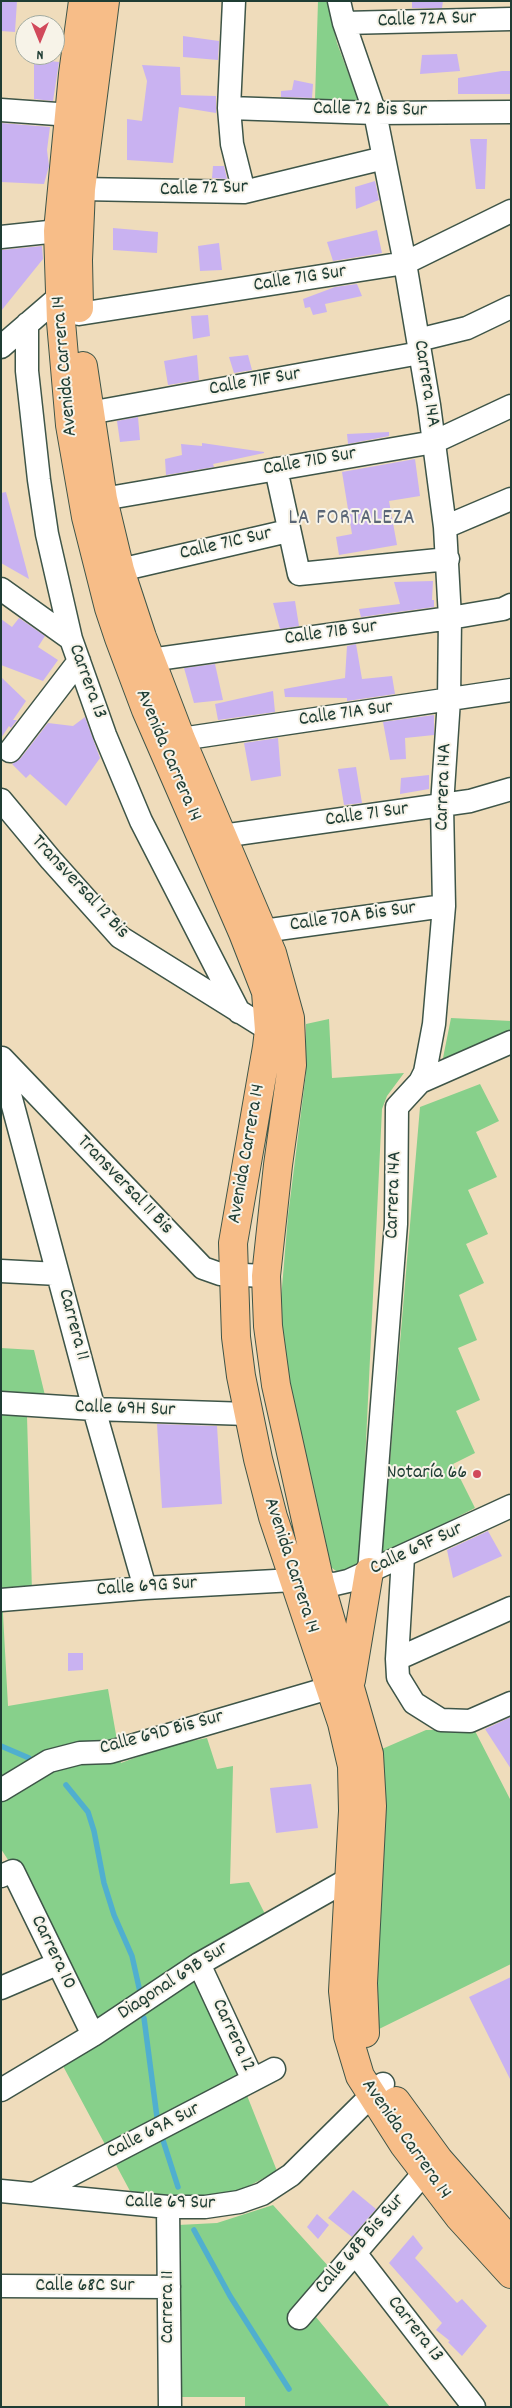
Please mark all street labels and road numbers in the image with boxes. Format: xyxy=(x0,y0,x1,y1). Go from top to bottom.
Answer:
street label: Calle 72A Sur xyxy=(377,7,477,35)
street label: Calle 72 Bis Sur xyxy=(313,98,427,124)
street label: Calle 72 Sur xyxy=(160,176,248,204)
street label: Calle 71G Sur xyxy=(252,261,348,299)
street label: Avenida Carrera 14 xyxy=(48,295,84,437)
street label: Carrera 14A xyxy=(406,339,444,429)
street label: Calle 71F Sur xyxy=(207,363,303,403)
street label: Calle 71D Sur xyxy=(262,443,358,483)
street label: Calle 71C Sur xyxy=(178,523,274,567)
street label: Calle 71B Sur xyxy=(283,616,379,652)
street label: Carrera 13 xyxy=(61,641,111,723)
street label: Avenida Carrera 14 xyxy=(128,686,206,826)
street label: Calle 71A Sur xyxy=(298,697,394,733)
street label: Carrera 14A xyxy=(431,743,459,831)
street label: Calle 71 Sur xyxy=(324,798,410,834)
street label: Transversal 12 Bis xyxy=(25,831,133,945)
street label: Calle 70A Bis Sur xyxy=(288,897,418,939)
street label: Avenida Carrera 14 xyxy=(224,1082,272,1226)
street label: Transversal 11 Bis xyxy=(71,1131,177,1241)
street label: Carrera 14A xyxy=(381,1151,409,1239)
street label: Carrera 11 xyxy=(51,1287,93,1363)
street label: Calle 69H Sur xyxy=(74,1396,176,1424)
street label: Avenida Carrera 14 xyxy=(257,1495,323,1637)
street label: Calle 69F Sur xyxy=(367,1518,467,1582)
street label: Calle 69G Sur xyxy=(96,1573,198,1603)
street label: Calle 69D Bis Sur xyxy=(98,1706,226,1762)
street label: Carrera 10 xyxy=(24,1912,80,1994)
street label: Diagonal 69B Sur xyxy=(114,1937,234,2027)
street label: Carrera 12 xyxy=(205,1996,259,2076)
street label: Avenida Carrera 14 xyxy=(355,2075,455,2205)
street label: Calle 69A Sur xyxy=(103,2098,205,2166)
street label: Calle 68B Bis Sur xyxy=(311,2190,411,2300)
street label: Calle 69 Sur xyxy=(125,2191,215,2217)
street label: Carrera 11 xyxy=(157,2270,181,2344)
street label: Calle 68C Sur xyxy=(35,2275,135,2299)
street label: Carrera 13 xyxy=(381,2292,447,2368)

